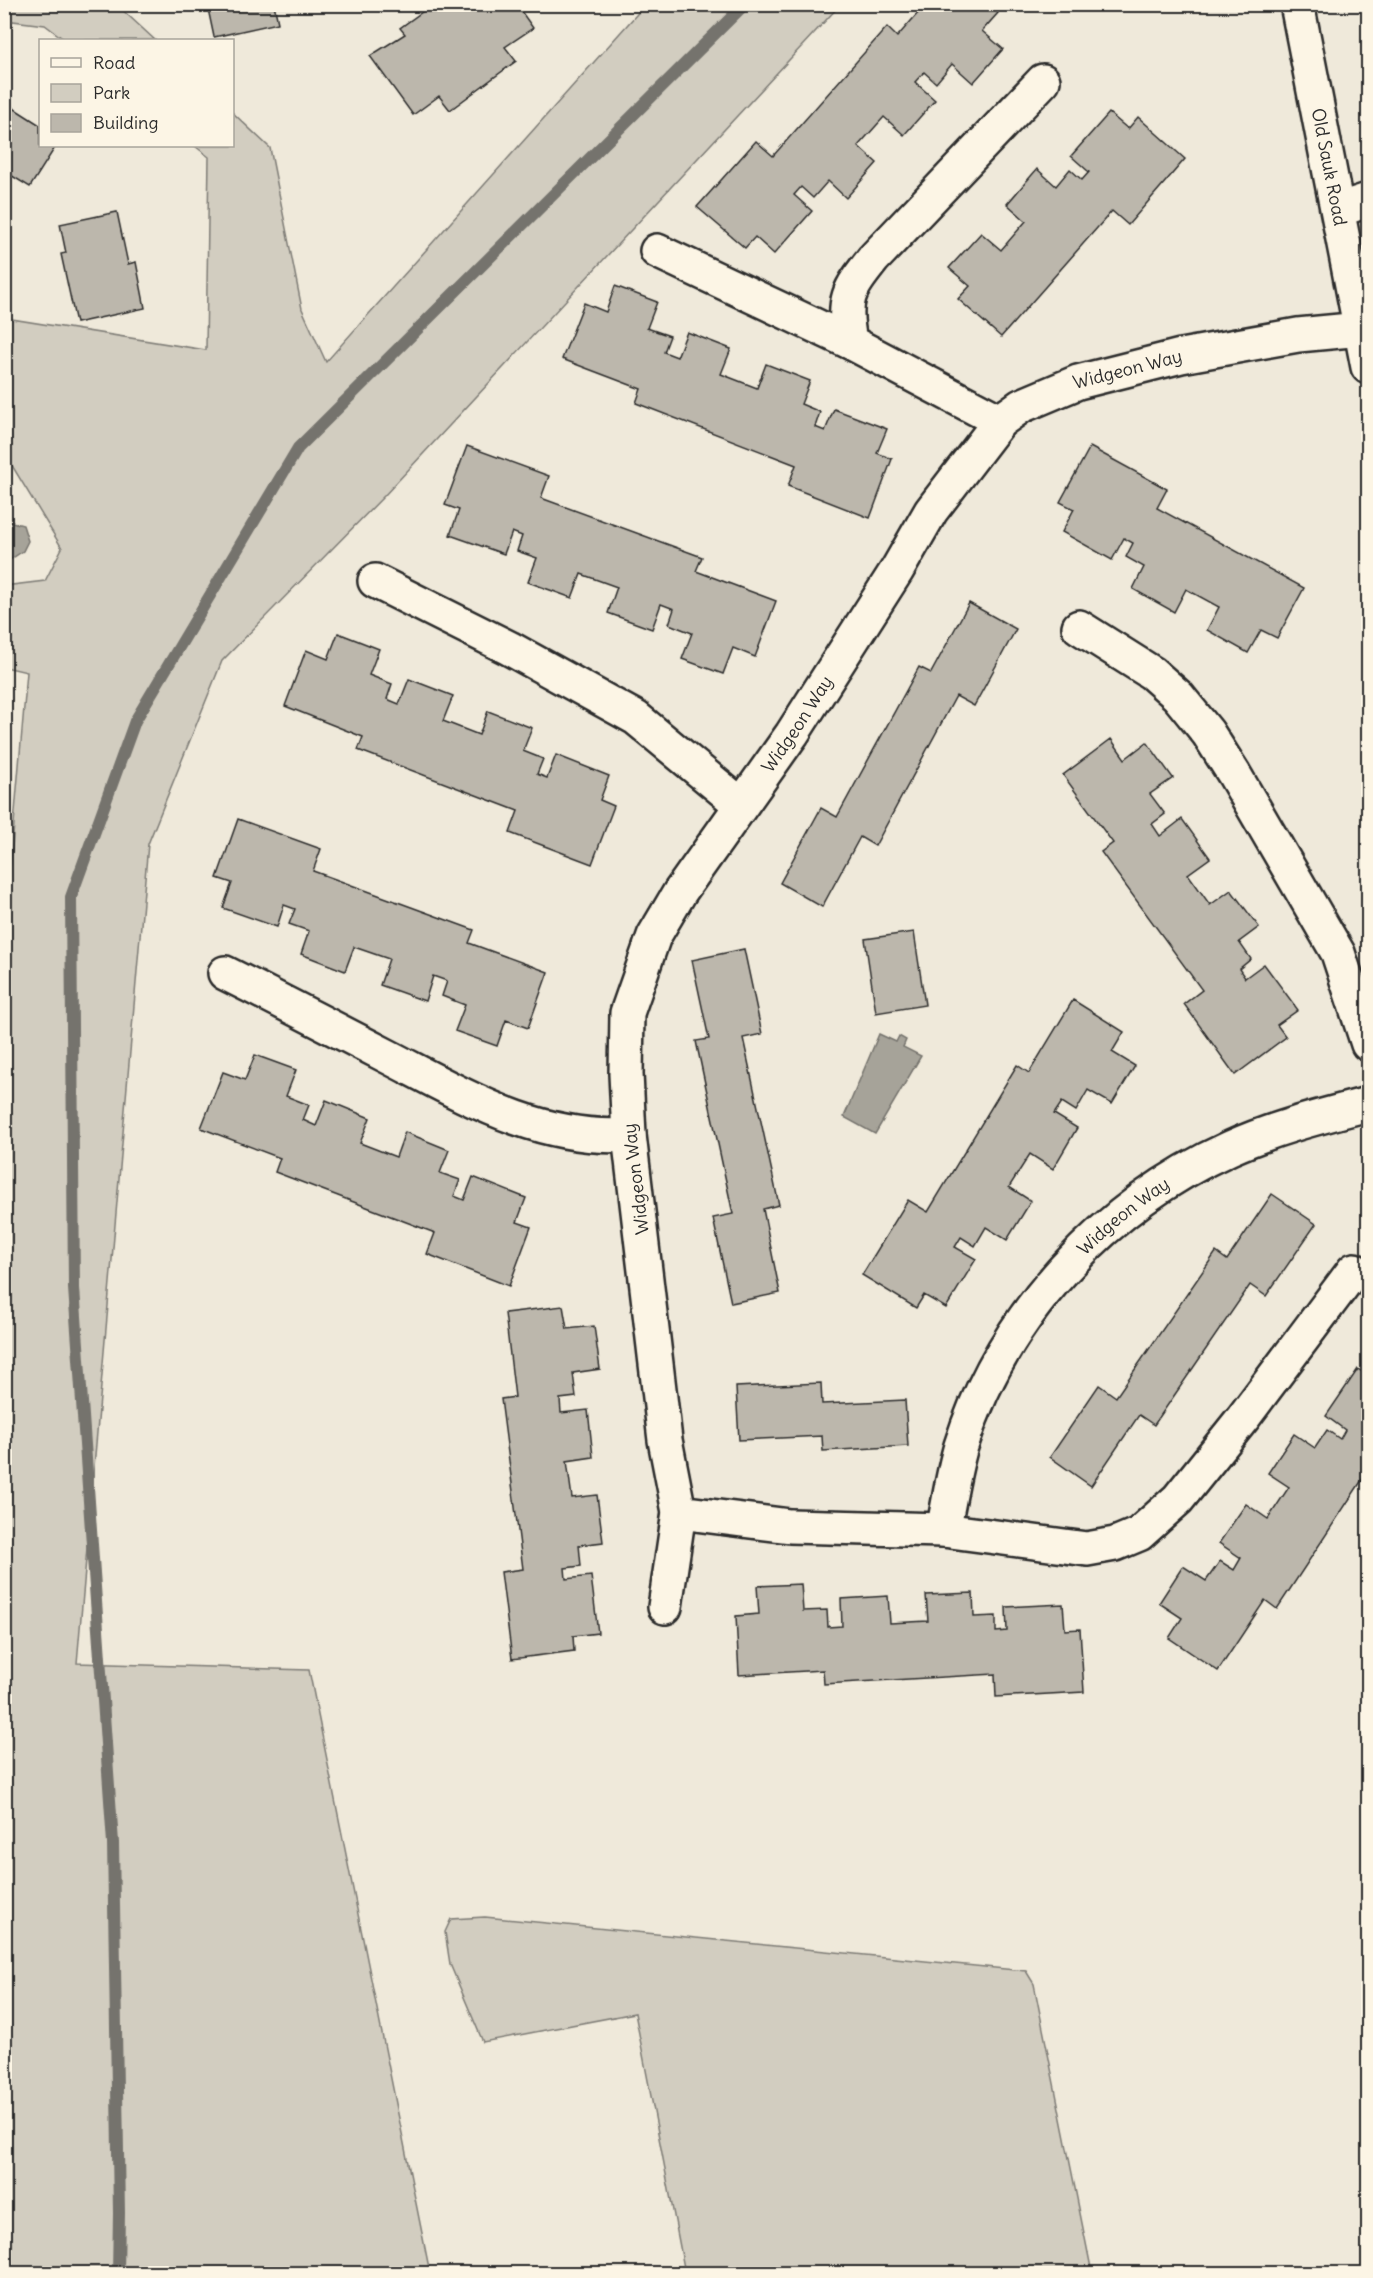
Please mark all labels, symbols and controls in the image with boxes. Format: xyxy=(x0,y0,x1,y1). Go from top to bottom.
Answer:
legend xyxy=(39,39,234,147)
text: Road xyxy=(93,51,136,74)
text: Park xyxy=(93,81,130,104)
street label: Old Sauk Road xyxy=(1307,106,1352,228)
text: Building xyxy=(93,111,158,134)
street label: Widgeon Way xyxy=(1070,344,1185,394)
street label: Widgeon Way xyxy=(756,671,837,777)
street label: Widgeon Way xyxy=(617,1122,654,1236)
street label: Widgeon Way xyxy=(1072,1172,1174,1260)

